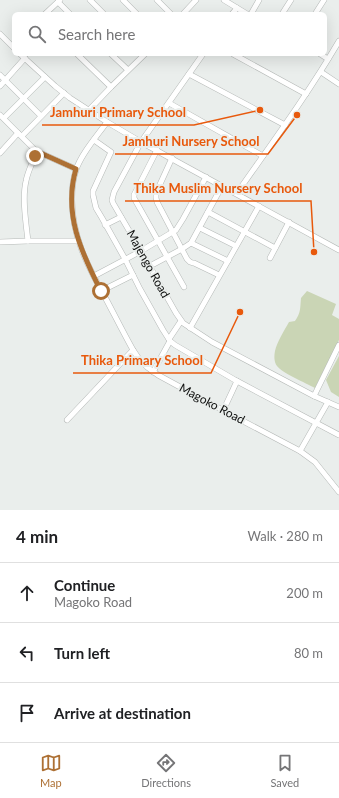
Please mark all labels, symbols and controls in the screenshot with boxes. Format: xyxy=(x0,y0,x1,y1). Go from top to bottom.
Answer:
search box xyxy=(12,12,327,56)
icon: search xyxy=(26,23,48,45)
text: Search here xyxy=(58,25,135,43)
callout: Jamhuri Primary School xyxy=(42,100,194,125)
text: Jamhuri Primary School xyxy=(50,104,186,120)
callout: Jamhuri Nursery School xyxy=(115,129,268,154)
text: Jamhuri Nursery School xyxy=(123,133,259,149)
route end xyxy=(26,147,44,165)
callout: Thika Muslim Nursery School xyxy=(125,176,311,201)
text: Thika Muslim Nursery School xyxy=(134,180,302,196)
street label: Majengo Road xyxy=(124,227,173,300)
route start xyxy=(92,282,110,300)
callout: Thika Primary School xyxy=(73,348,211,373)
text: Thika Primary School xyxy=(81,352,203,368)
street label: Magoko Road xyxy=(177,380,248,427)
text: 4 min xyxy=(16,526,58,547)
text: Walk · 280 m xyxy=(247,528,323,544)
text: Continue xyxy=(54,576,115,594)
icon: ahead xyxy=(16,582,38,604)
text: 200 m xyxy=(286,585,323,601)
text: Magoko Road xyxy=(54,594,132,610)
icon: left xyxy=(16,642,38,664)
text: Turn left xyxy=(54,644,110,662)
text: 80 m xyxy=(294,645,323,661)
icon: arrive xyxy=(16,702,38,724)
text: Arrive at destination xyxy=(54,704,191,722)
tab: Map xyxy=(40,752,62,789)
tab: Directions xyxy=(141,752,191,789)
tab: Saved xyxy=(270,752,299,789)

